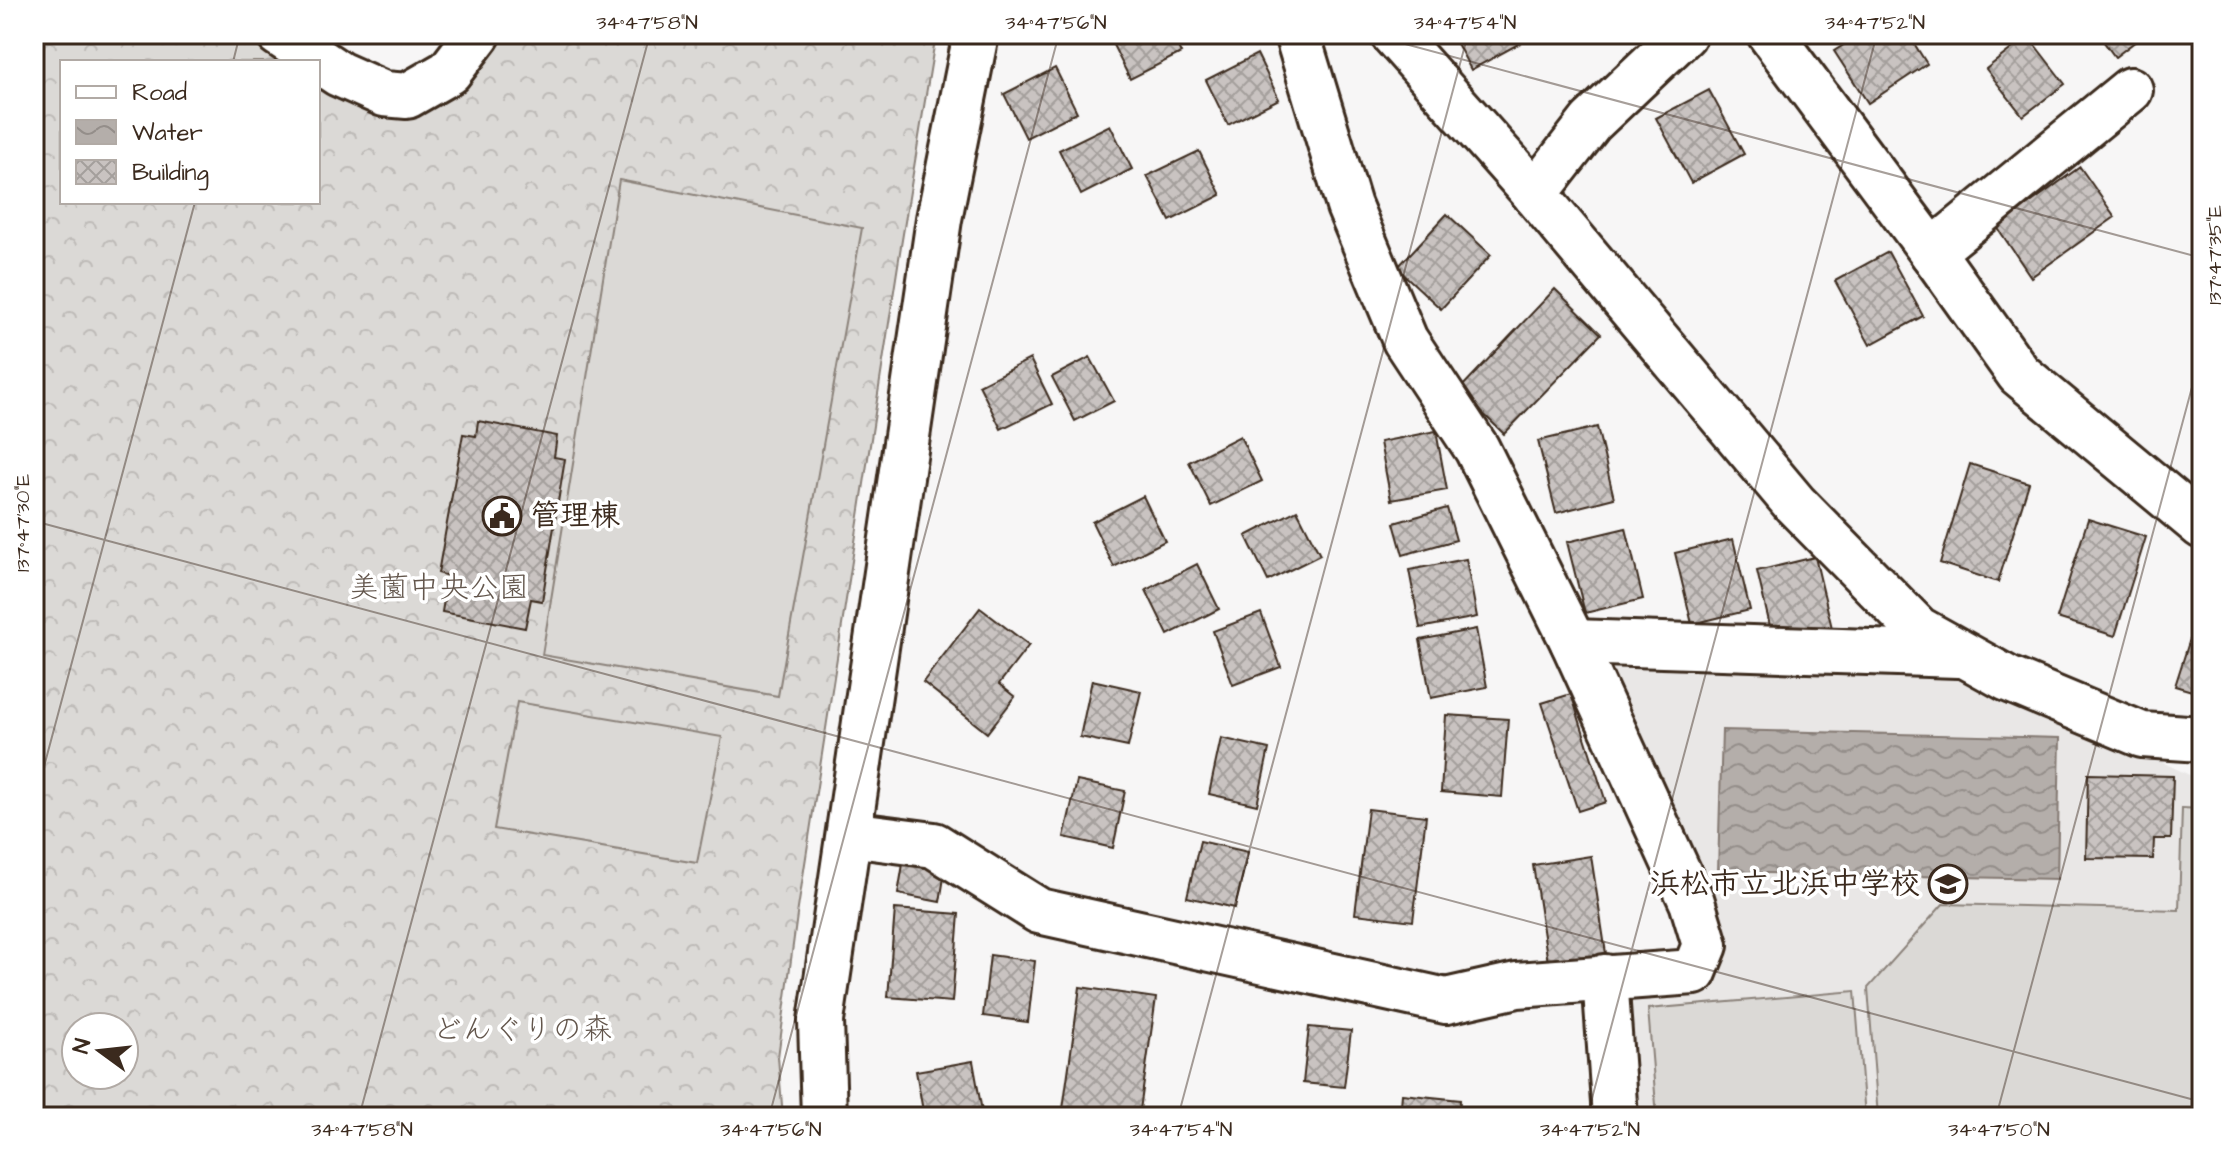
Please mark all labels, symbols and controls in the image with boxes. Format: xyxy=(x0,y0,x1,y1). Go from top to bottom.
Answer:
text: 34°47'58"N xyxy=(596,9,698,37)
text: 34°47'56"N xyxy=(1005,9,1107,37)
text: 34°47'54"N xyxy=(1414,9,1516,37)
text: 34°47'52"N xyxy=(1825,9,1925,37)
legend xyxy=(60,60,320,204)
text: Road xyxy=(132,76,187,110)
text: Water xyxy=(132,116,203,150)
text: Building xyxy=(132,156,209,191)
text: 137°47'35"E xyxy=(2201,205,2229,305)
text: 137°47'30"E xyxy=(9,474,37,572)
public building icon: 管理棟 xyxy=(481,495,523,537)
place label: 管理棟 xyxy=(530,495,620,537)
park label: 美薗中央公園 xyxy=(349,567,529,609)
place label: 浜松市立北浜中学校 xyxy=(1650,863,1920,905)
school or university icon: 浜松市立北浜中学校 xyxy=(1927,863,1969,905)
park label: どんぐりの森 xyxy=(432,1009,612,1051)
north arrow xyxy=(60,1011,140,1091)
text: N xyxy=(65,1035,99,1057)
text: 34°47'58"N xyxy=(311,1116,413,1144)
text: 34°47'56"N xyxy=(720,1116,822,1144)
text: 34°47'54"N xyxy=(1130,1116,1232,1144)
text: 34°47'52"N xyxy=(1540,1116,1640,1144)
text: 34°47'50"N xyxy=(1948,1116,2050,1144)

